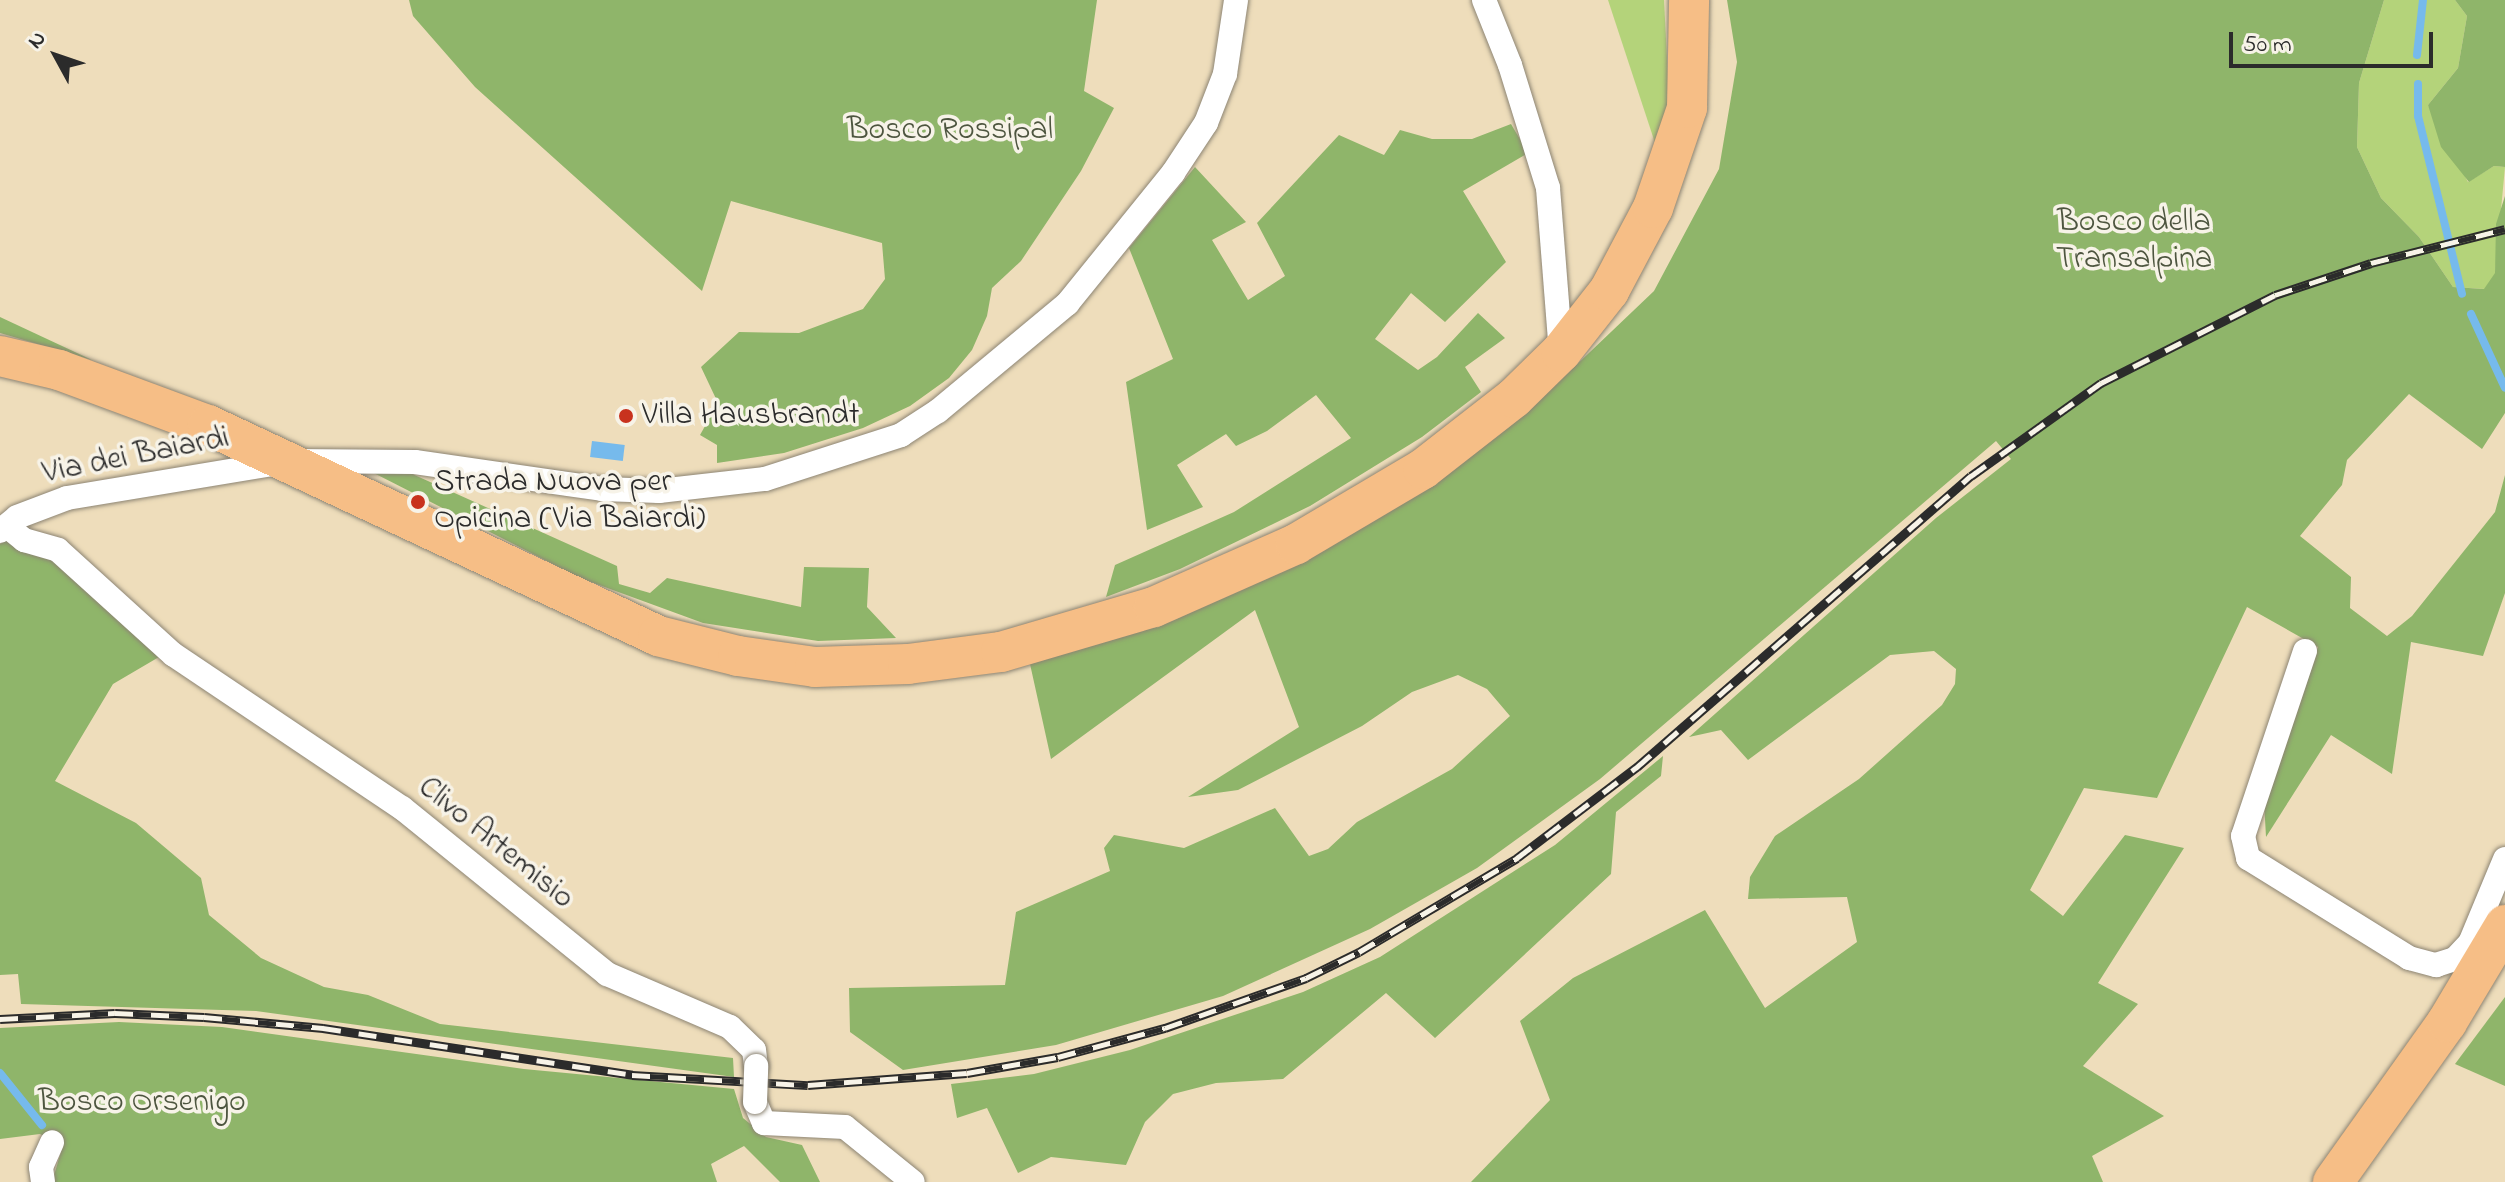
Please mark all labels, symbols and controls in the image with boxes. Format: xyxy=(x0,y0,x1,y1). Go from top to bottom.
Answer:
north arrow xyxy=(16,16,96,96)
scale bar xyxy=(2233,16,2437,66)
text: N xyxy=(21,25,55,57)
text: 50 m xyxy=(2243,28,2292,63)
park label: Bosco Rossipal xyxy=(847,112,1053,150)
park label: Bosco della Transalpina xyxy=(2056,205,2212,280)
place label: Villa Hausbrandt xyxy=(642,397,859,435)
marker: Villa Hausbrandt xyxy=(617,407,635,425)
street label: Via dei Baiardi xyxy=(39,420,233,494)
place label: Strada Nuova per Opicina (Via Baiardi) xyxy=(434,465,705,540)
marker: Strada Nuova per Opicina (Via Baiardi) xyxy=(409,493,427,511)
street label: Clivo Artemisio xyxy=(409,769,581,919)
park label: Bosco Orsenigo xyxy=(38,1084,246,1122)

